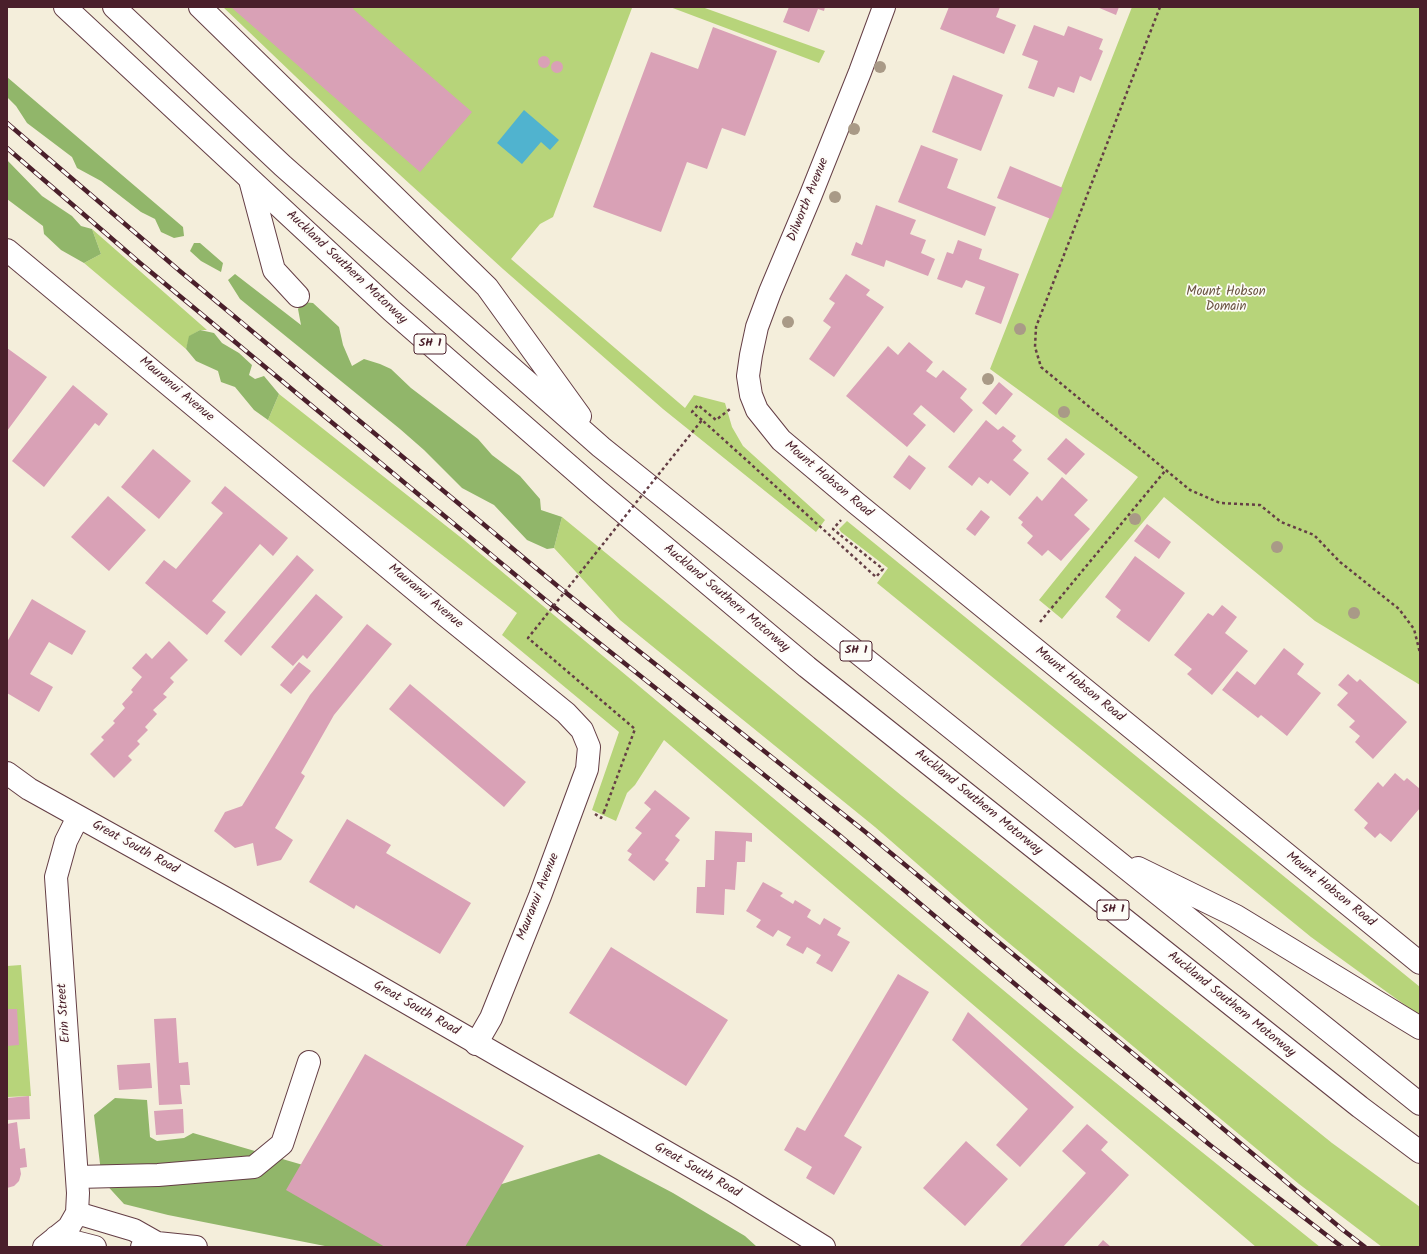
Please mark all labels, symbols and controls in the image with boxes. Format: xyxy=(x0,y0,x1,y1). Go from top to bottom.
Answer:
street label: Dilworth Avenue xyxy=(785,156,833,244)
street label: Auckland Southern Motorway xyxy=(282,208,410,328)
park label: Mount Hobson Domain xyxy=(1186,285,1266,316)
road number: SH 1 xyxy=(414,334,446,354)
street label: Mauranui Avenue xyxy=(135,354,217,426)
street label: Mount Hobson Road xyxy=(781,438,875,522)
street label: Auckland Southern Motorway xyxy=(660,542,792,656)
street label: Mauranui Avenue xyxy=(384,561,466,633)
road number: SH 1 xyxy=(840,641,872,661)
street label: Mount Hobson Road xyxy=(1031,644,1127,726)
street label: Auckland Southern Motorway xyxy=(911,747,1045,859)
street label: Great South Road xyxy=(89,818,181,878)
street label: Mount Hobson Road xyxy=(1282,849,1378,931)
street label: Mauranui Avenue xyxy=(514,851,564,943)
road number: SH 1 xyxy=(1097,900,1129,920)
street label: Auckland Southern Motorway xyxy=(1164,949,1298,1061)
street label: Great South Road xyxy=(370,978,462,1040)
street label: Erin Street xyxy=(55,982,75,1044)
street label: Great South Road xyxy=(651,1140,743,1202)

